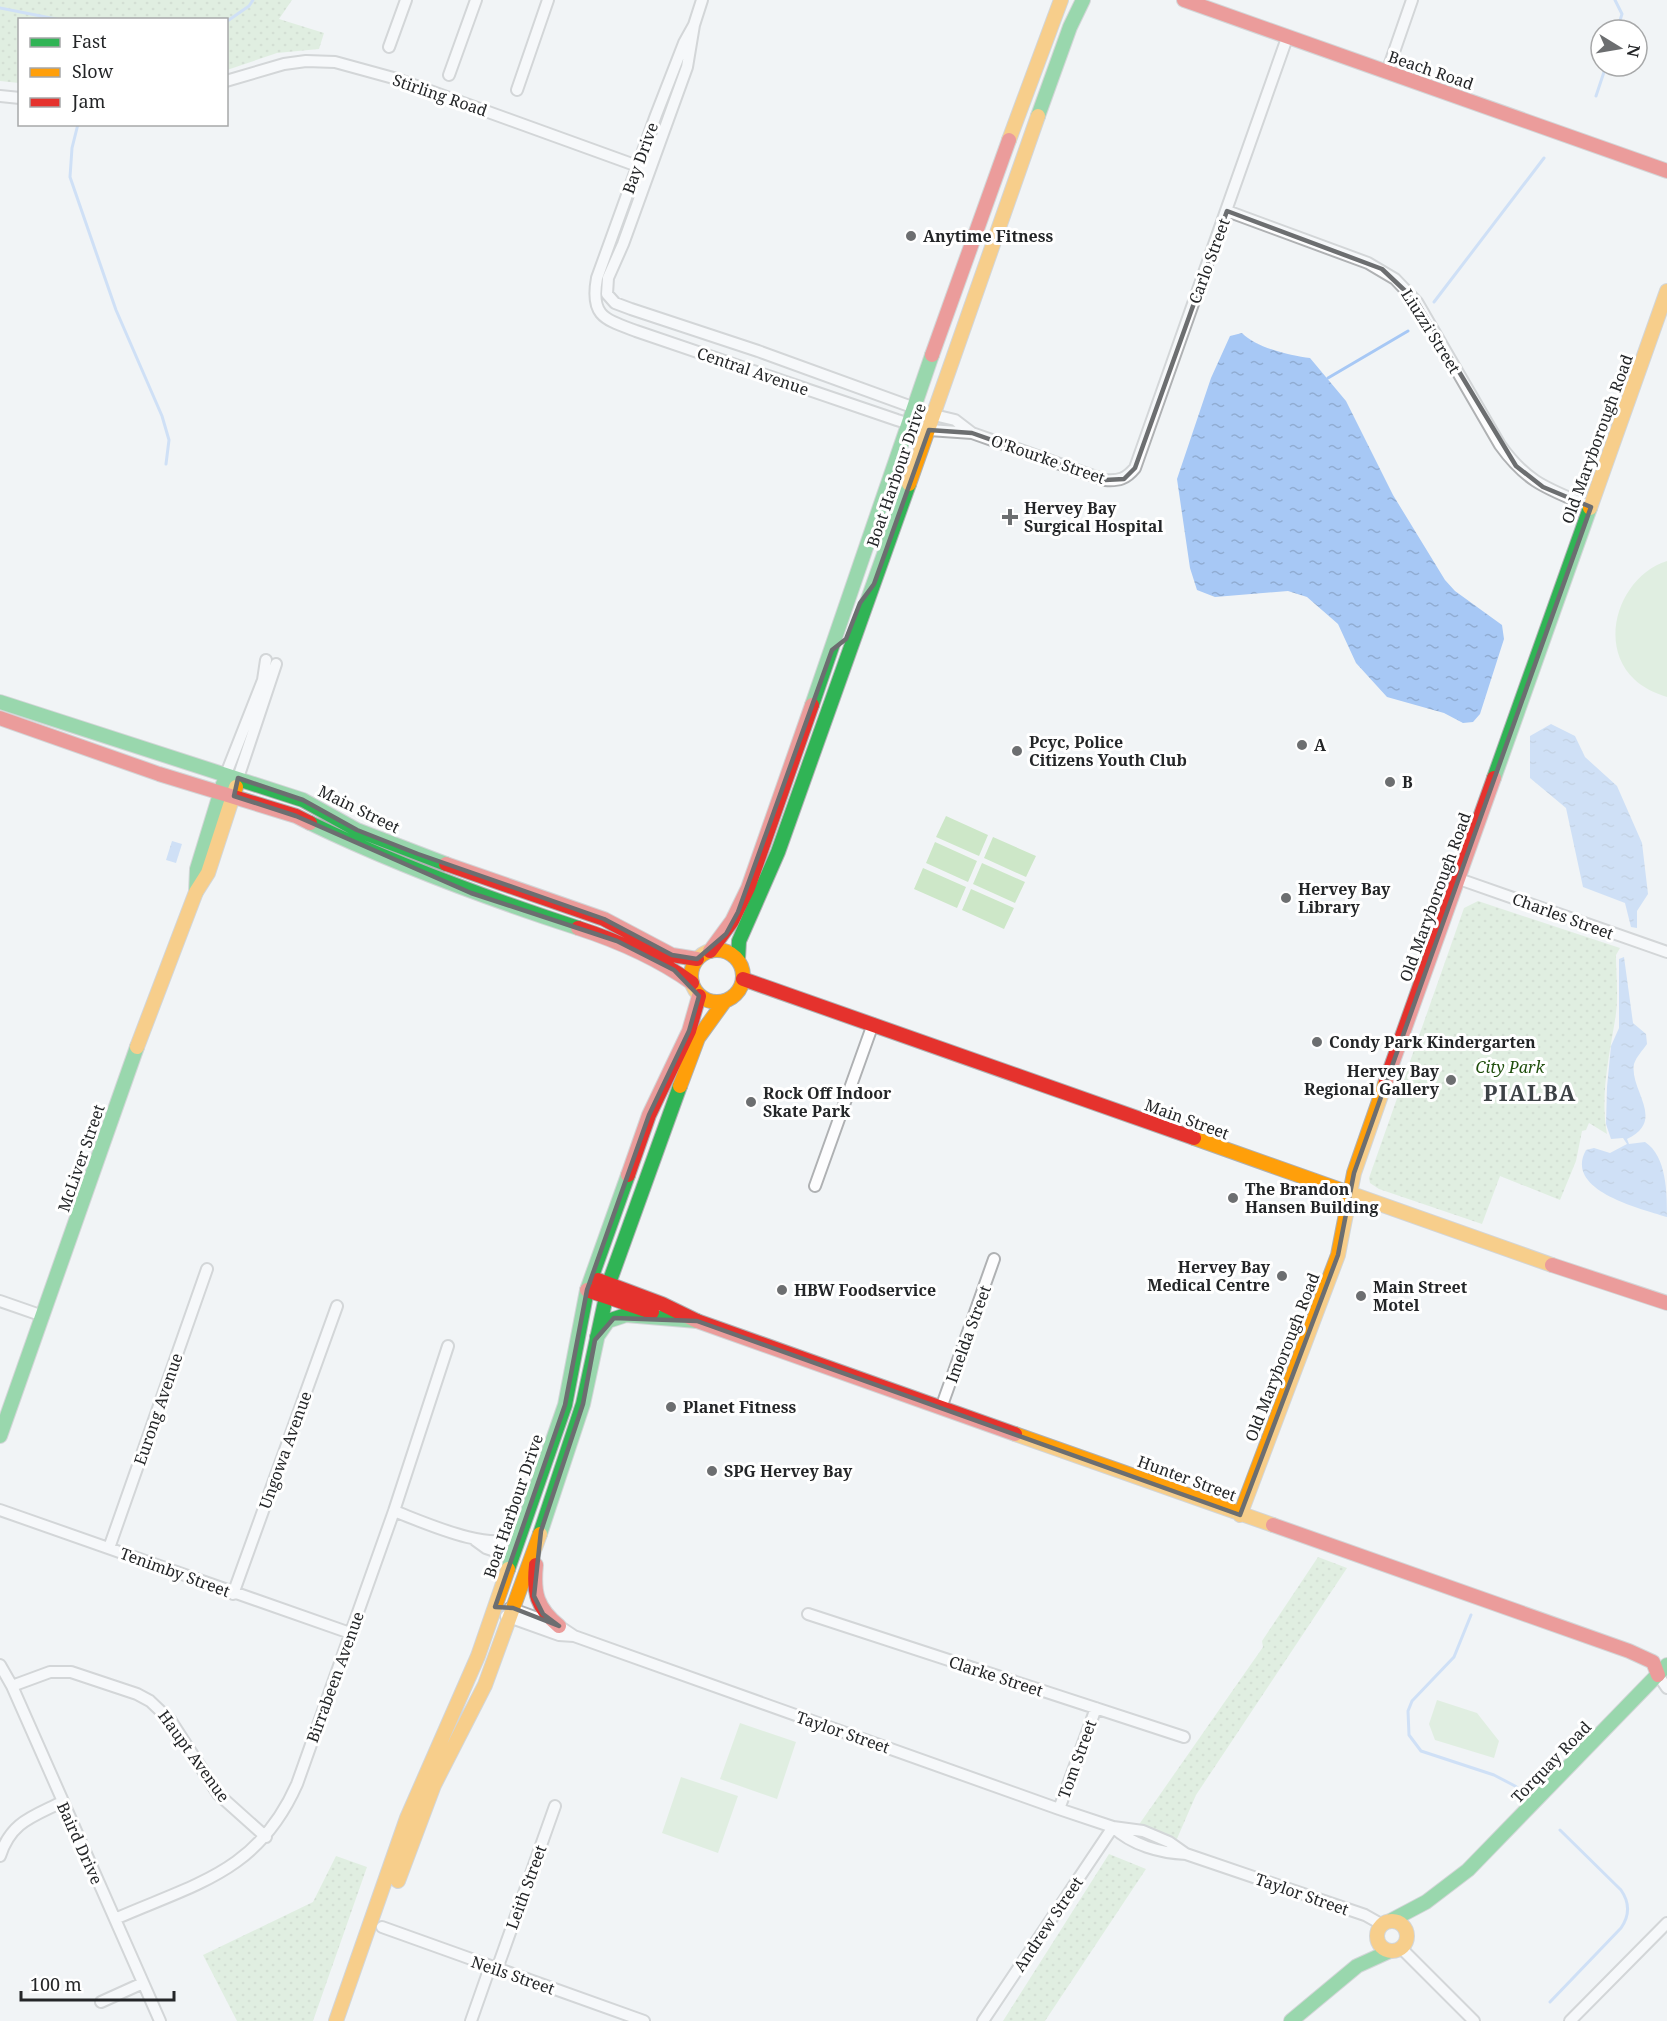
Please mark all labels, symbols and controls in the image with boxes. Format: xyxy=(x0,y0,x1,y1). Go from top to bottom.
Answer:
legend xyxy=(18,18,228,126)
north arrow xyxy=(1589,18,1649,78)
text: Fast xyxy=(72,29,107,53)
text: N xyxy=(1622,43,1646,60)
street label: Beach Road xyxy=(1385,45,1477,95)
text: Slow xyxy=(72,59,114,83)
street label: Stirling Road xyxy=(390,69,490,122)
text: Jam xyxy=(71,89,106,113)
street label: Bay Drive xyxy=(617,119,663,197)
street label: Carlo Street xyxy=(1183,215,1235,307)
place label: Anytime Fitness xyxy=(923,225,1053,247)
marker: Anytime Fitness xyxy=(904,229,918,243)
street label: Liuzzi Street xyxy=(1396,285,1466,378)
street label: Central Avenue xyxy=(694,342,812,400)
street label: Old Maryborough Road xyxy=(1556,351,1638,527)
street label: Boat Harbour Drive xyxy=(861,400,931,550)
street label: O'Rourke Street xyxy=(988,429,1108,489)
place label: Hervey Bay Surgical Hospital xyxy=(1024,497,1163,537)
marker: Hervey Bay Surgical Hospital xyxy=(1001,508,1019,526)
place label: Pcyc, Police Citizens Youth Club xyxy=(1029,731,1187,771)
place label: A xyxy=(1314,734,1327,756)
marker: A xyxy=(1295,738,1309,752)
marker: Pcyc, Police Citizens Youth Club xyxy=(1010,744,1024,758)
place label: B xyxy=(1402,771,1413,793)
marker: B xyxy=(1383,775,1397,789)
street label: Main Street xyxy=(315,780,404,838)
street label: Old Maryborough Road xyxy=(1394,809,1476,985)
place label: Hervey Bay Library xyxy=(1298,878,1391,918)
street label: Charles Street xyxy=(1509,888,1617,945)
marker: Hervey Bay Library xyxy=(1279,891,1293,905)
place label: Condy Park Kindergarten xyxy=(1329,1031,1536,1053)
marker: Condy Park Kindergarten xyxy=(1310,1035,1324,1049)
park label: City Park xyxy=(1475,1056,1545,1078)
place label: Hervey Bay Regional Gallery xyxy=(1304,1060,1440,1100)
marker: Hervey Bay Regional Gallery xyxy=(1444,1073,1458,1087)
district label: PIALBA xyxy=(1483,1077,1577,1107)
place label: Rock Off Indoor Skate Park xyxy=(763,1082,892,1122)
street label: Main Street xyxy=(1142,1094,1233,1145)
marker: Rock Off Indoor Skate Park xyxy=(744,1095,758,1109)
street label: McLiver Street xyxy=(52,1101,110,1215)
place label: The Brandon Hansen Building xyxy=(1245,1178,1378,1218)
marker: The Brandon Hansen Building xyxy=(1226,1191,1240,1205)
place label: Hervey Bay Medical Centre xyxy=(1147,1256,1271,1296)
street label: Old Maryborough Road xyxy=(1240,1269,1324,1444)
marker: Hervey Bay Medical Centre xyxy=(1275,1269,1289,1283)
place label: Main Street Motel xyxy=(1373,1276,1468,1316)
place label: HBW Foodservice xyxy=(794,1279,936,1301)
street label: Imelda Street xyxy=(940,1282,996,1386)
marker: HBW Foodservice xyxy=(775,1283,789,1297)
marker: Main Street Motel xyxy=(1354,1289,1368,1303)
street label: Eurong Avenue xyxy=(129,1350,187,1468)
street label: Ungowa Avenue xyxy=(253,1388,317,1512)
place label: Planet Fitness xyxy=(683,1396,796,1418)
marker: Planet Fitness xyxy=(664,1400,678,1414)
street label: Boat Harbour Drive xyxy=(478,1431,548,1581)
street label: Hunter Street xyxy=(1135,1450,1240,1506)
place label: SPG Hervey Bay xyxy=(724,1460,853,1482)
marker: SPG Hervey Bay xyxy=(705,1464,719,1478)
street label: Tenimby Street xyxy=(117,1542,233,1602)
street label: Birrabeen Avenue xyxy=(301,1608,369,1746)
street label: Clarke Street xyxy=(946,1650,1046,1702)
street label: Haupt Avenue xyxy=(153,1706,235,1806)
street label: Taylor Street xyxy=(793,1706,893,1758)
street label: Tom Street xyxy=(1053,1716,1102,1801)
street label: Torquay Road xyxy=(1506,1716,1596,1808)
street label: Baird Drive xyxy=(52,1798,108,1888)
street label: Leith Street xyxy=(501,1841,552,1932)
street label: Taylor Street xyxy=(1252,1868,1352,1920)
street label: Andrew Street xyxy=(1008,1872,1088,1976)
street label: Neils Street xyxy=(468,1950,558,2000)
scale bar xyxy=(21,1964,174,2002)
text: 100 m xyxy=(30,1972,82,1996)

